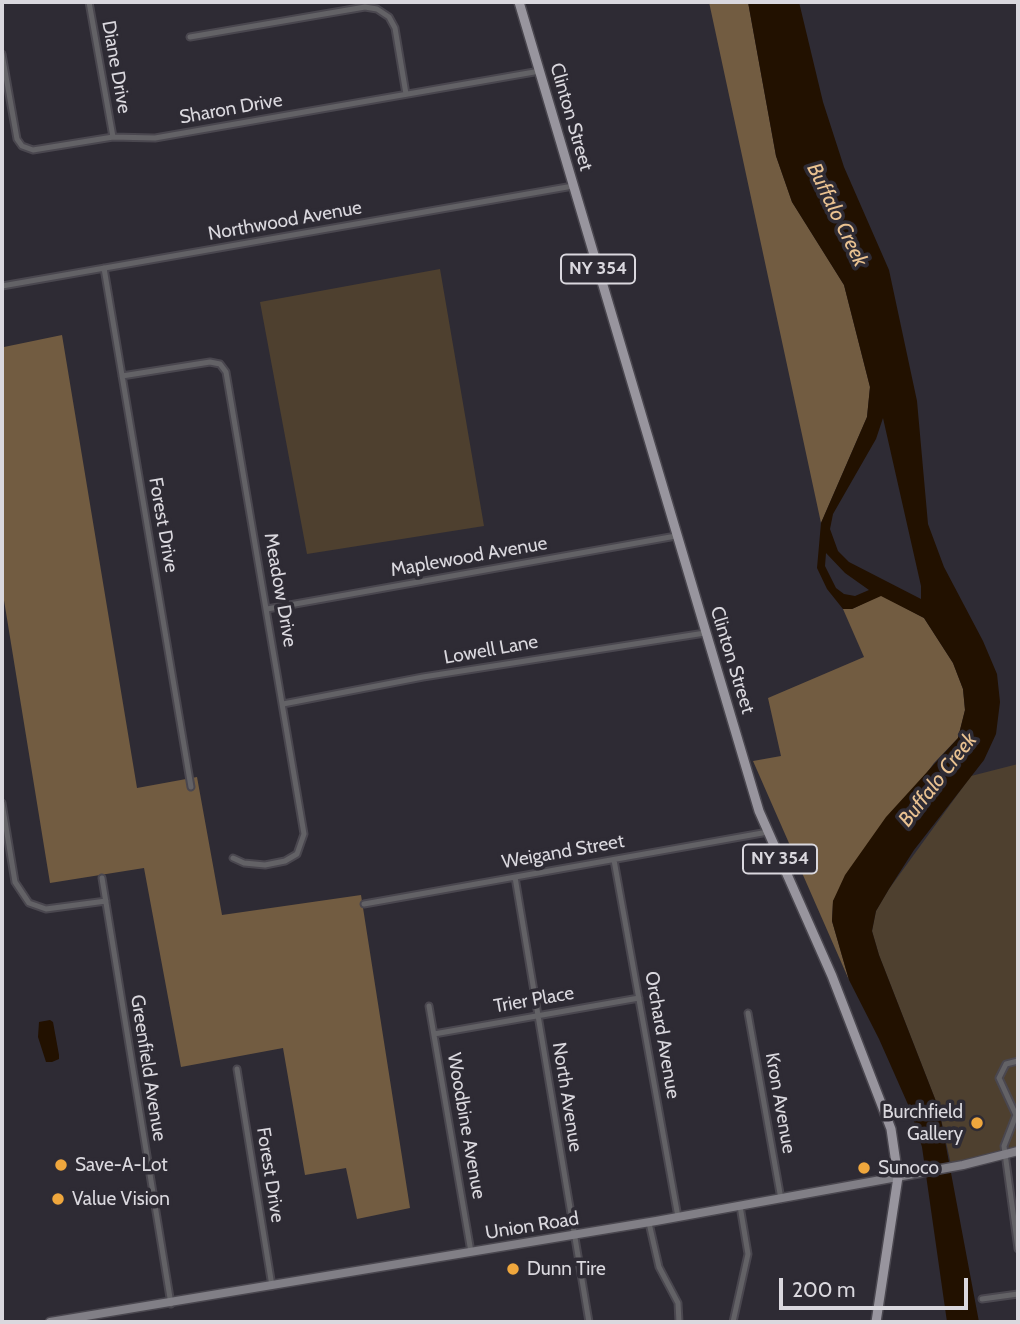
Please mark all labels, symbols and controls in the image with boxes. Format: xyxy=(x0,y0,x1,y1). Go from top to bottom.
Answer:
street label: Diane Drive xyxy=(97,19,135,115)
street label: Clinton Street xyxy=(545,60,597,174)
street label: Sharon Drive xyxy=(178,89,284,129)
water label: Buffalo Creek xyxy=(801,159,873,271)
street label: Northwood Avenue xyxy=(206,196,364,246)
road number: NY 354 xyxy=(561,255,635,284)
street label: Forest Drive xyxy=(143,476,183,574)
street label: Meadow Drive xyxy=(259,531,301,649)
street label: Maplewood Avenue xyxy=(389,532,549,582)
street label: Clinton Street xyxy=(705,604,759,716)
street label: Lowell Lane xyxy=(442,630,540,670)
water label: Buffalo Creek xyxy=(894,728,982,832)
street label: Weigand Street xyxy=(500,830,626,874)
road number: NY 354 xyxy=(743,844,817,874)
street label: Orchard Avenue xyxy=(640,969,684,1101)
street label: Trier Place xyxy=(492,982,576,1018)
street label: Greenfield Avenue xyxy=(125,993,171,1143)
street label: North Avenue xyxy=(547,1041,587,1153)
street label: Woodbine Avenue xyxy=(442,1051,490,1201)
street label: Kron Avenue xyxy=(760,1051,800,1155)
place label: Burchfield Gallery xyxy=(882,1101,963,1145)
marker: Burchfield Gallery xyxy=(969,1115,985,1131)
street label: Forest Drive xyxy=(251,1126,289,1224)
place label: Save-A-Lot xyxy=(75,1154,168,1176)
marker: Save-A-Lot xyxy=(53,1157,69,1173)
place label: Sunoco xyxy=(878,1157,939,1179)
marker: Sunoco xyxy=(856,1160,872,1176)
place label: Value Vision xyxy=(72,1188,170,1210)
marker: Value Vision xyxy=(50,1191,66,1207)
street label: Union Road xyxy=(483,1207,581,1245)
place label: Dunn Tire xyxy=(527,1258,606,1280)
marker: Dunn Tire xyxy=(505,1261,521,1277)
scale bar xyxy=(782,1264,971,1308)
text: 200 m xyxy=(792,1277,855,1302)

